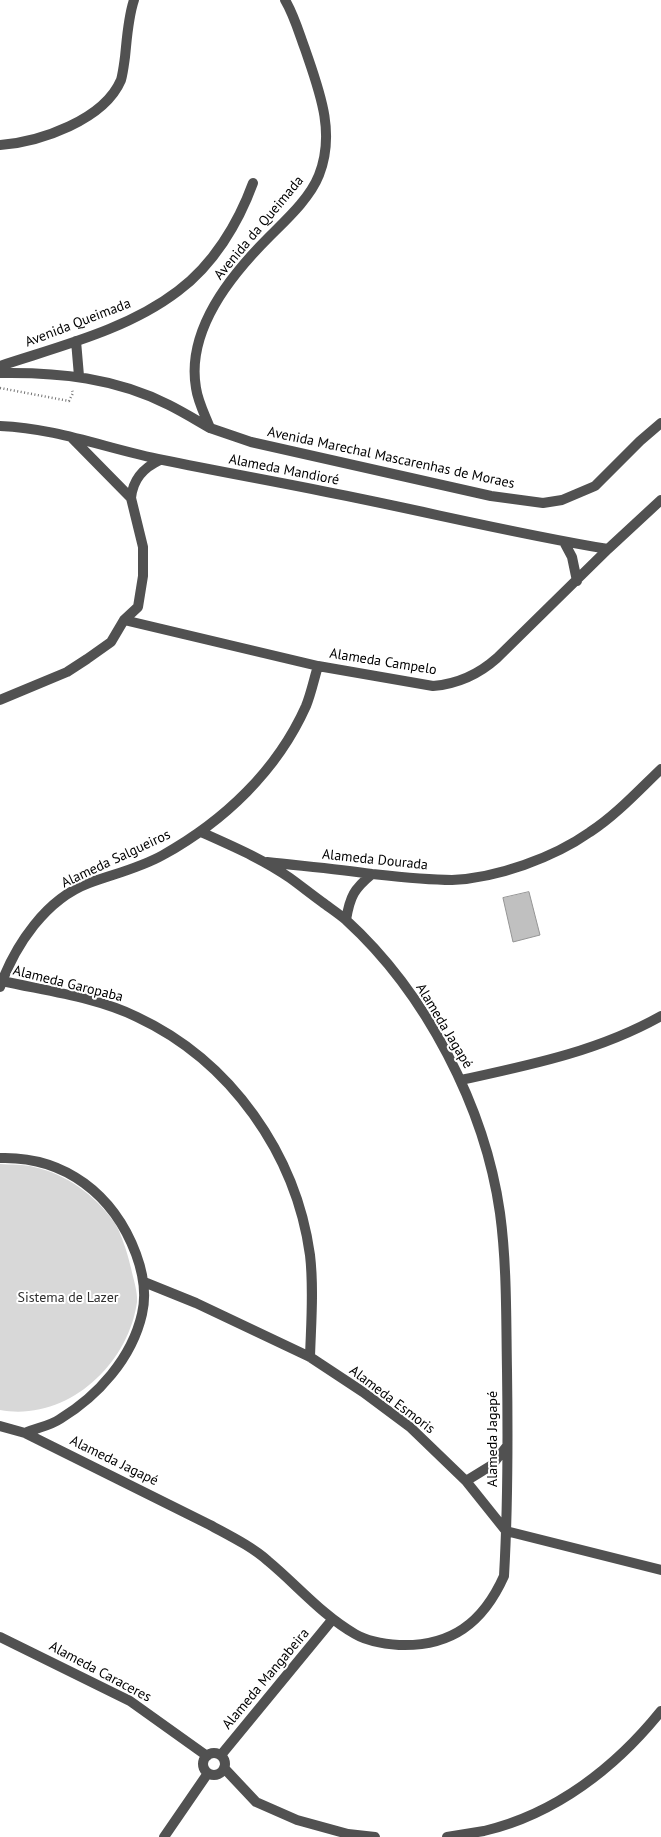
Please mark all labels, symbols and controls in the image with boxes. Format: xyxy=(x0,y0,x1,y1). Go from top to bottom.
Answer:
street label: Avenida da Queimada xyxy=(211,173,307,283)
street label: Avenida Queimada xyxy=(23,295,133,351)
street label: Avenida Marechal Mascarenhas de Moraes xyxy=(266,424,516,492)
street label: Alameda Mandioré xyxy=(227,451,341,489)
street label: Alameda Campelo xyxy=(328,645,438,679)
street label: Alameda Salgueiros xyxy=(59,826,173,892)
street label: Alameda Dourada xyxy=(321,846,429,874)
street label: Alameda Garopaba xyxy=(11,962,125,1006)
street label: Alameda Jagapé xyxy=(412,980,476,1072)
park label: Sistema de Lazer xyxy=(17,1290,119,1306)
street label: Alameda Esmoris xyxy=(346,1362,438,1438)
street label: Alameda Jagapé xyxy=(485,1391,501,1487)
street label: Alameda Jagapé xyxy=(67,1432,161,1490)
street label: Alameda Mangabeira xyxy=(219,1625,313,1733)
street label: Alameda Caraceres xyxy=(46,1638,154,1706)

